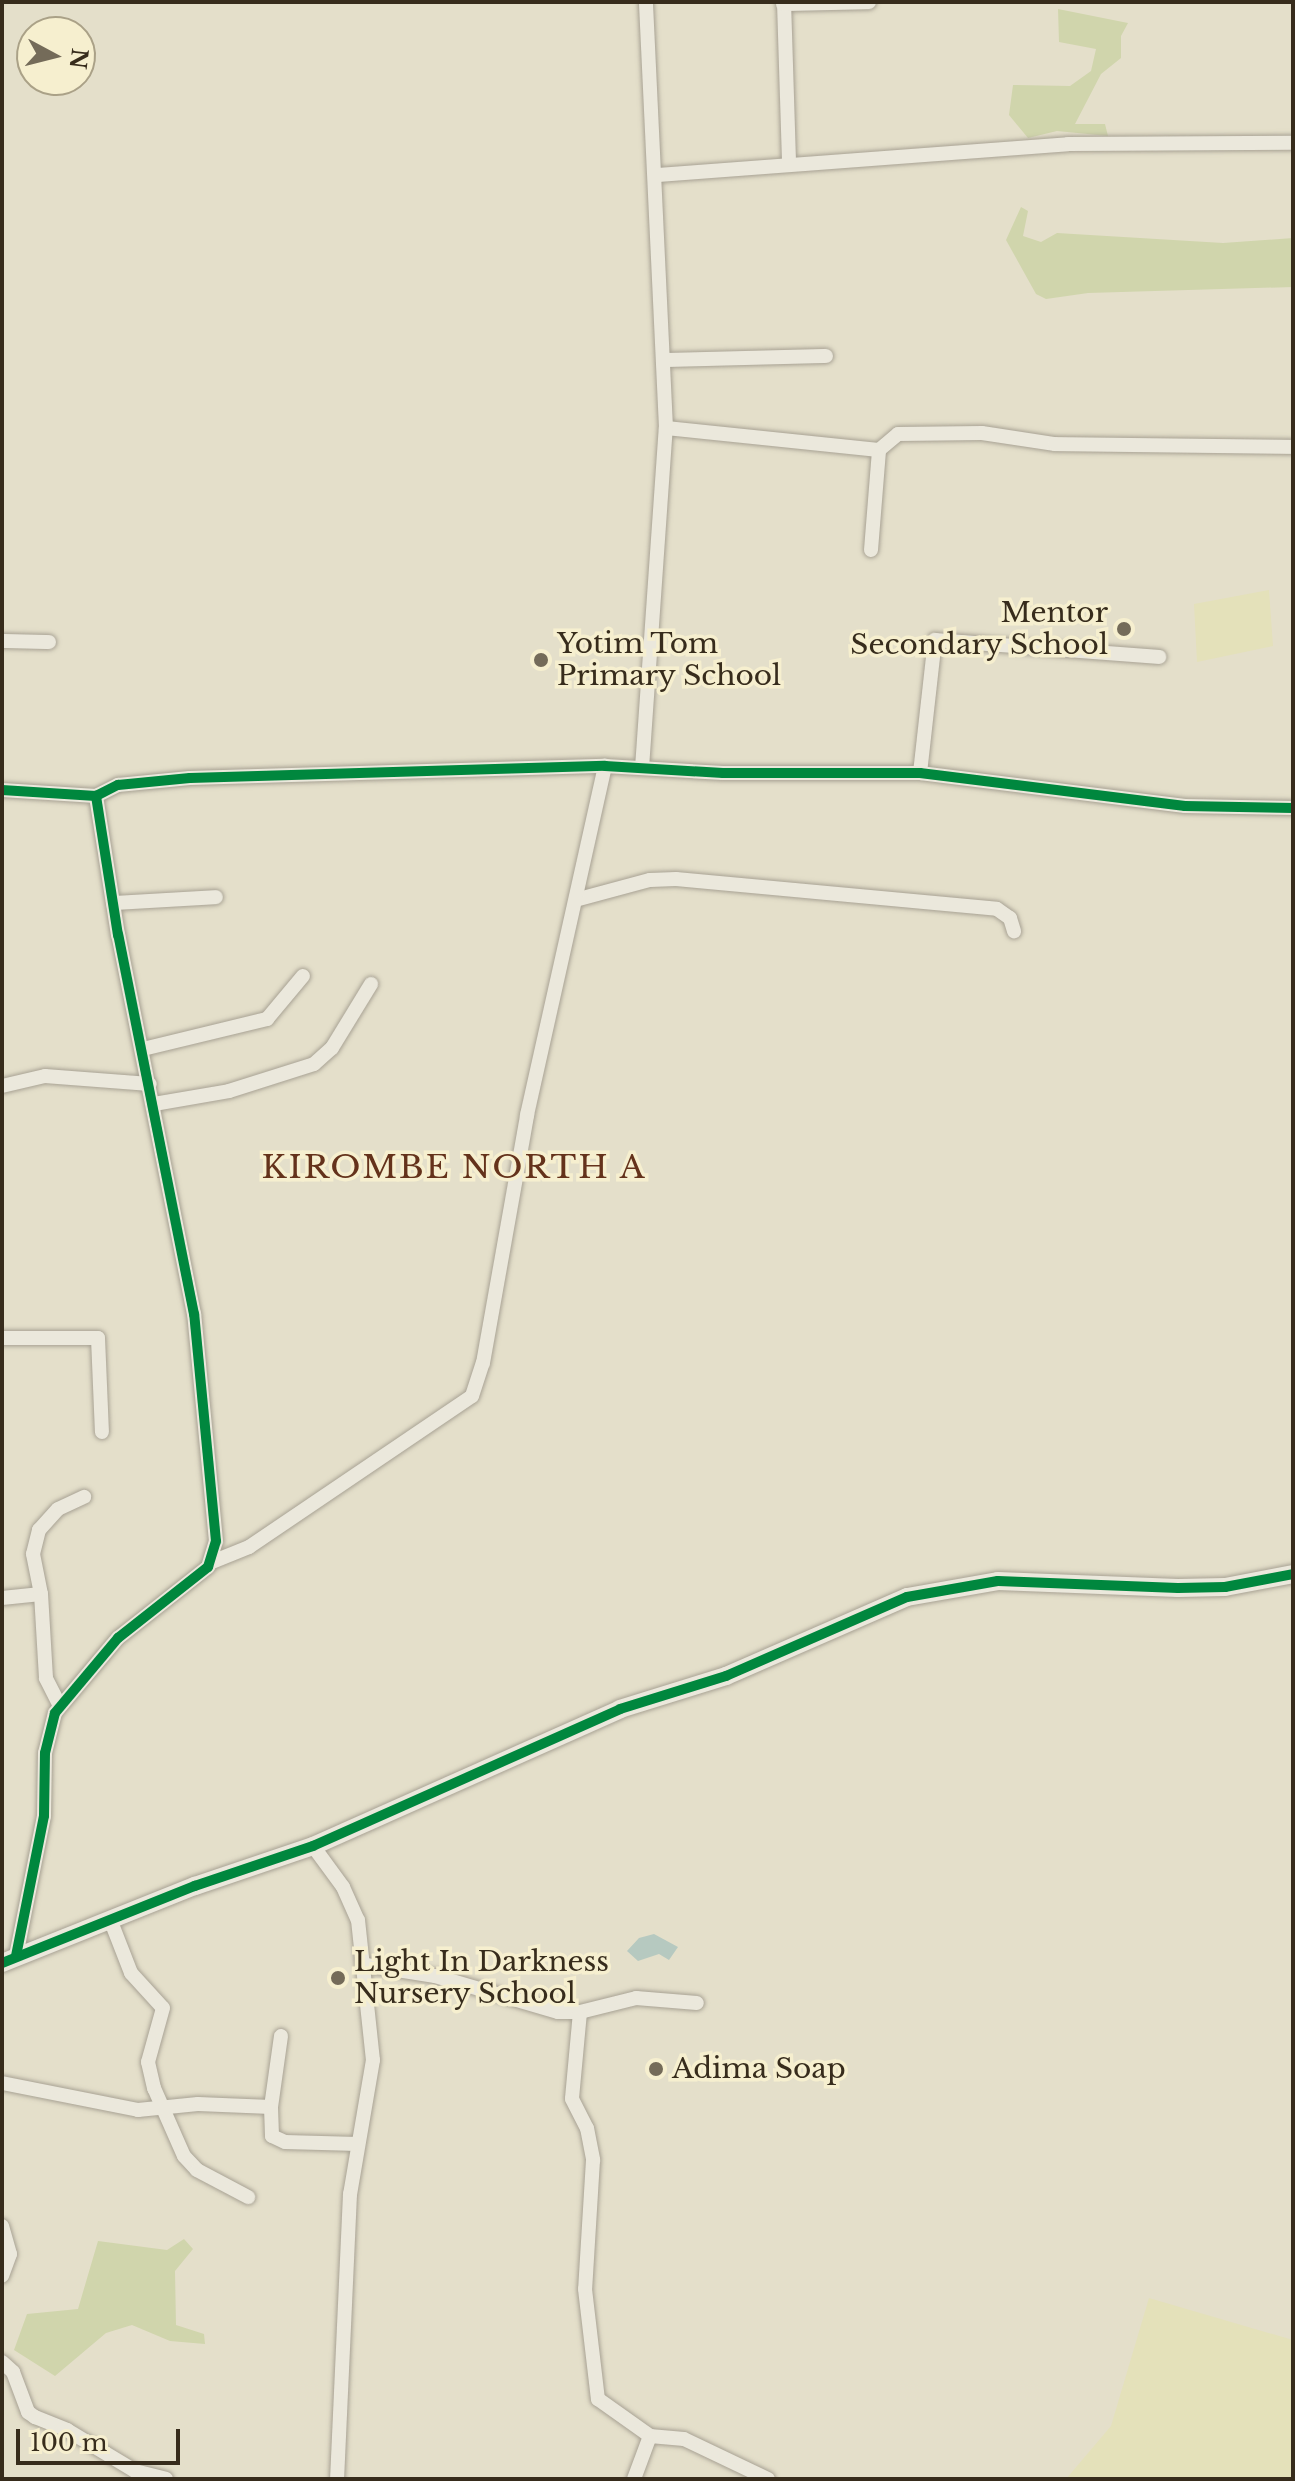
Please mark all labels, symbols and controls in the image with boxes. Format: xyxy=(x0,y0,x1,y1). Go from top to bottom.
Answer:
north arrow xyxy=(16,16,96,96)
text: N xyxy=(64,47,93,71)
place label: Mentor Secondary School xyxy=(850,596,1108,662)
marker: Mentor Secondary School xyxy=(1115,620,1133,638)
place label: Yotim Tom Primary School xyxy=(557,627,782,693)
marker: Yotim Tom Primary School xyxy=(532,651,550,669)
district label: KIROMBE NORTH A xyxy=(261,1148,647,1186)
place label: Light In Darkness Nursery School xyxy=(354,1945,609,2011)
marker: Light In Darkness Nursery School xyxy=(329,1969,347,1987)
place label: Adima Soap xyxy=(672,2052,846,2086)
marker: Adima Soap xyxy=(647,2060,665,2078)
scale bar xyxy=(20,2413,184,2463)
text: 100 m xyxy=(30,2428,108,2457)

